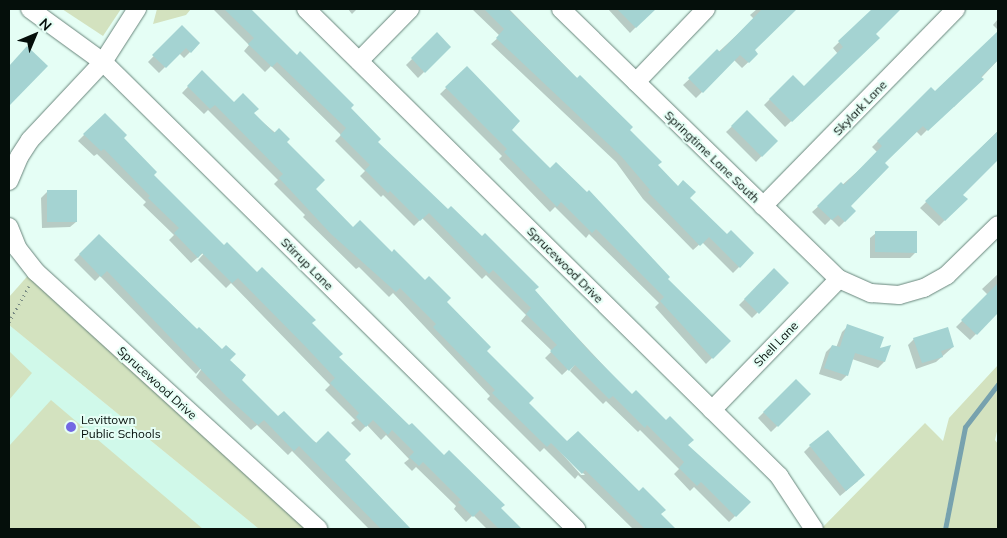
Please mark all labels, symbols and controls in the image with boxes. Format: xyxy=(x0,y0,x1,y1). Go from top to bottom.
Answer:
north arrow xyxy=(10,10,60,60)
text: N xyxy=(35,14,56,34)
street label: Skylark Lane xyxy=(830,78,890,138)
street label: Springtime Lane South xyxy=(662,108,762,206)
street label: Sprucewood Drive xyxy=(524,224,606,306)
street label: Stirrup Lane xyxy=(278,235,336,293)
street label: Shell Lane xyxy=(751,318,801,370)
street label: Sprucewood Drive xyxy=(114,344,200,422)
place label: Levittown Public Schools xyxy=(81,413,161,441)
marker: Levittown Public Schools xyxy=(65,421,77,433)

